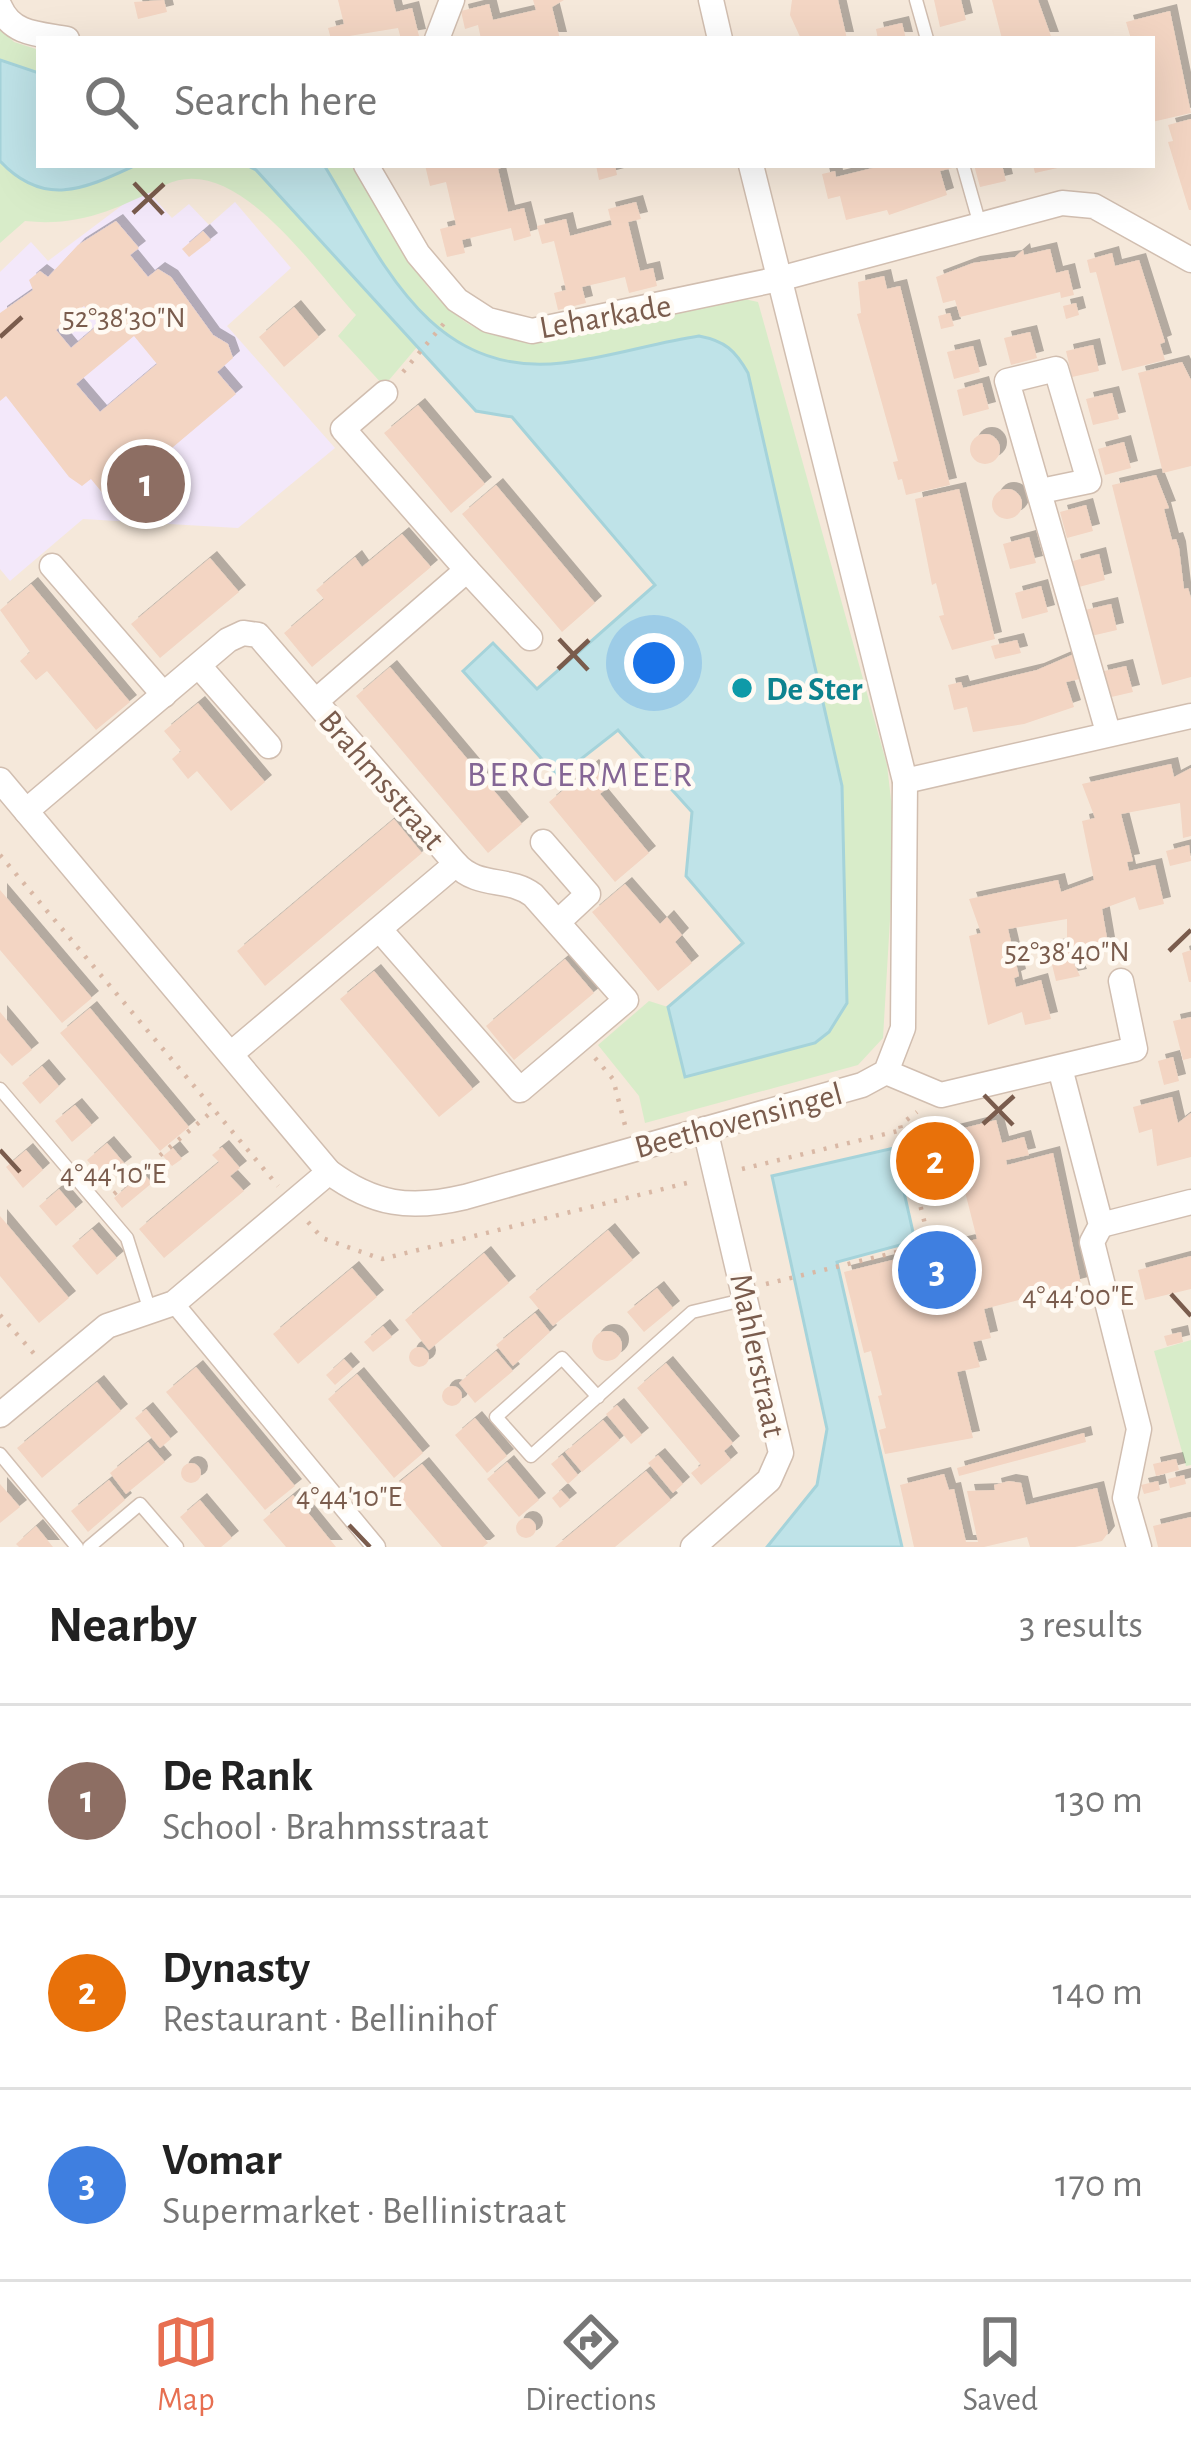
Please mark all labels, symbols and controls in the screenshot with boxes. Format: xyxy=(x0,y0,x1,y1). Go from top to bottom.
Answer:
search box xyxy=(36,36,1155,168)
icon: search xyxy=(78,69,144,135)
text: Search here xyxy=(174,79,377,124)
street label: Leharkade xyxy=(537,290,674,345)
text: 52°38'30"N xyxy=(62,303,186,333)
pin: 1 xyxy=(107,439,185,529)
your location xyxy=(624,633,684,693)
place label: De Ster xyxy=(766,674,863,707)
marker: De Ster xyxy=(729,675,755,701)
street label: Brahmsstraat xyxy=(312,705,450,857)
district label: BERGERMEER xyxy=(467,757,695,793)
text: 52°38'40"N xyxy=(1004,937,1130,967)
street label: Beethovensingel xyxy=(631,1078,846,1165)
pin: 2 xyxy=(896,1116,974,1206)
text: 4°44'10"E xyxy=(60,1159,166,1189)
pin: 3 xyxy=(898,1225,976,1315)
street label: Mahlerstraat xyxy=(723,1271,790,1441)
text: 4°44'00"E xyxy=(1022,1281,1134,1311)
text: 4°44'10"E xyxy=(296,1482,402,1512)
text: Nearby xyxy=(48,1600,197,1651)
text: 3 results xyxy=(1019,1606,1143,1645)
text: De Rank xyxy=(162,1754,313,1799)
text: 1 xyxy=(80,1781,94,1820)
text: 130 m xyxy=(1055,1781,1143,1820)
text: School · Brahmsstraat xyxy=(162,1808,489,1847)
text: Dynasty xyxy=(162,1946,310,1991)
text: 2 xyxy=(78,1973,96,2012)
text: 140 m xyxy=(1053,1973,1143,2012)
text: Restaurant · Bellinihof xyxy=(162,2000,496,2039)
text: Vomar xyxy=(162,2138,282,2183)
text: 3 xyxy=(79,2165,95,2204)
text: 170 m xyxy=(1055,2165,1143,2204)
text: Supermarket · Bellinistraat xyxy=(162,2192,566,2231)
tab: Map xyxy=(153,2309,219,2421)
tab: Directions xyxy=(525,2309,656,2421)
tab: Saved xyxy=(962,2309,1038,2421)

